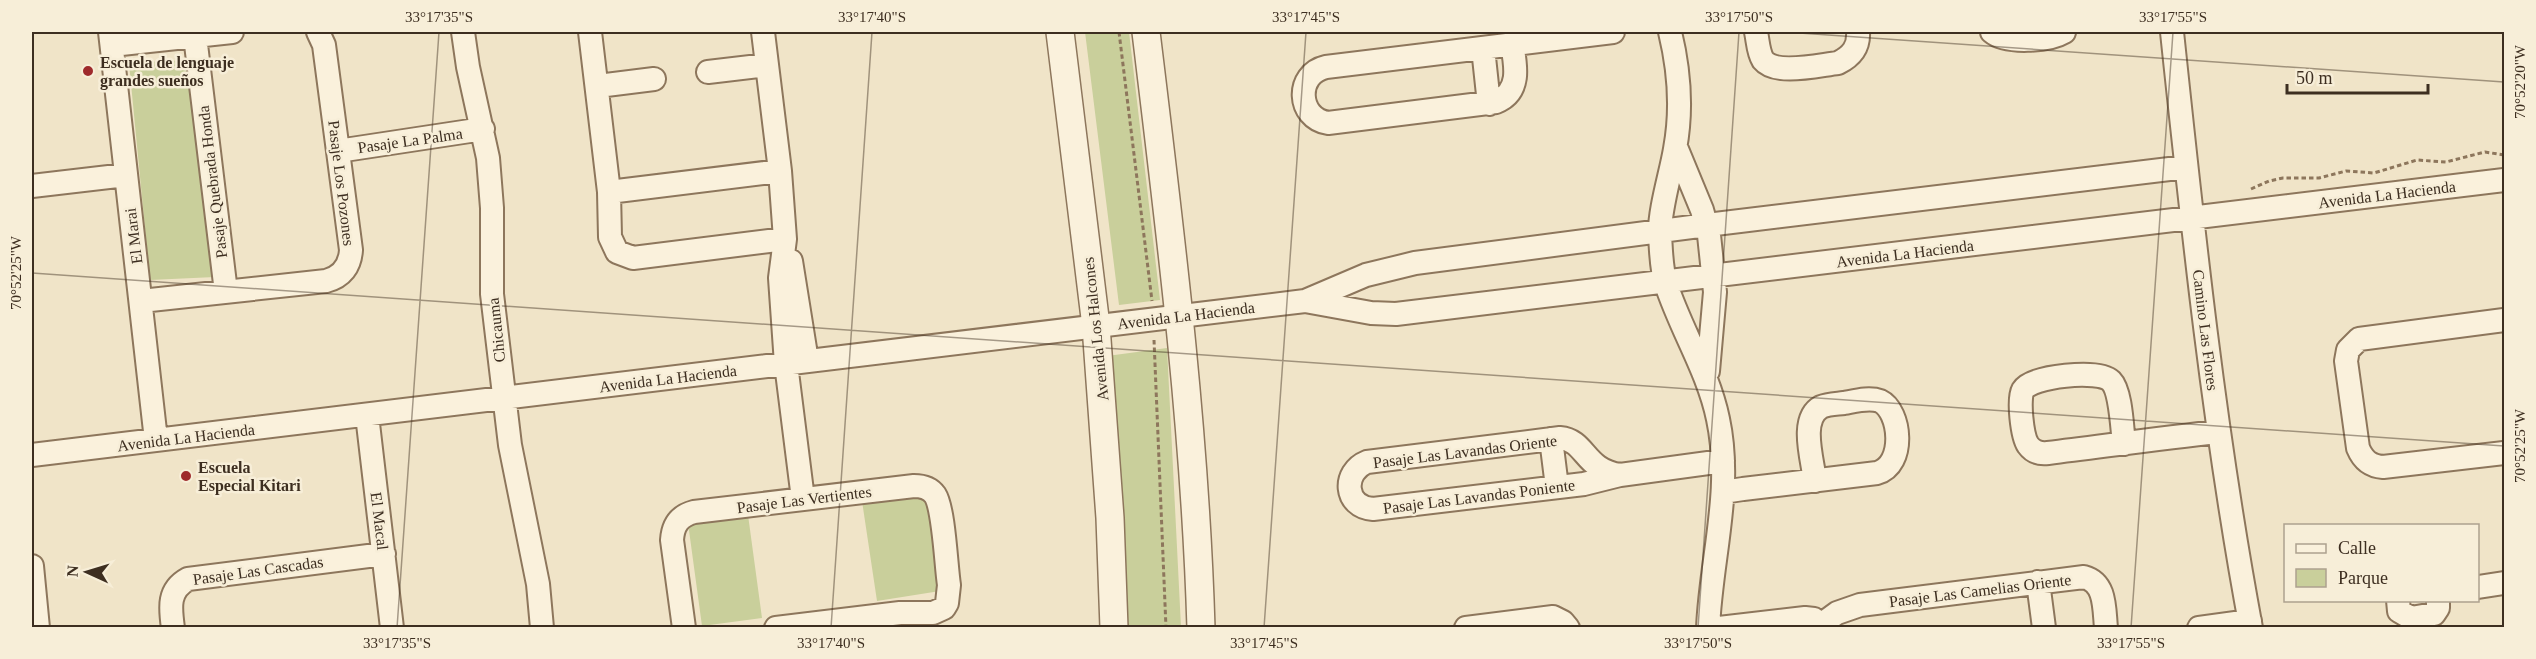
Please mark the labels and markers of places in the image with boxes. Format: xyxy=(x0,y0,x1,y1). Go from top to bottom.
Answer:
place label: Escuela de lenguaje grandes sueños xyxy=(100,54,234,90)
marker: Escuela de lenguaje grandes sueños xyxy=(81,64,95,78)
place label: Escuela Especial Kitari xyxy=(198,459,301,495)
marker: Escuela Especial Kitari xyxy=(179,469,193,483)

